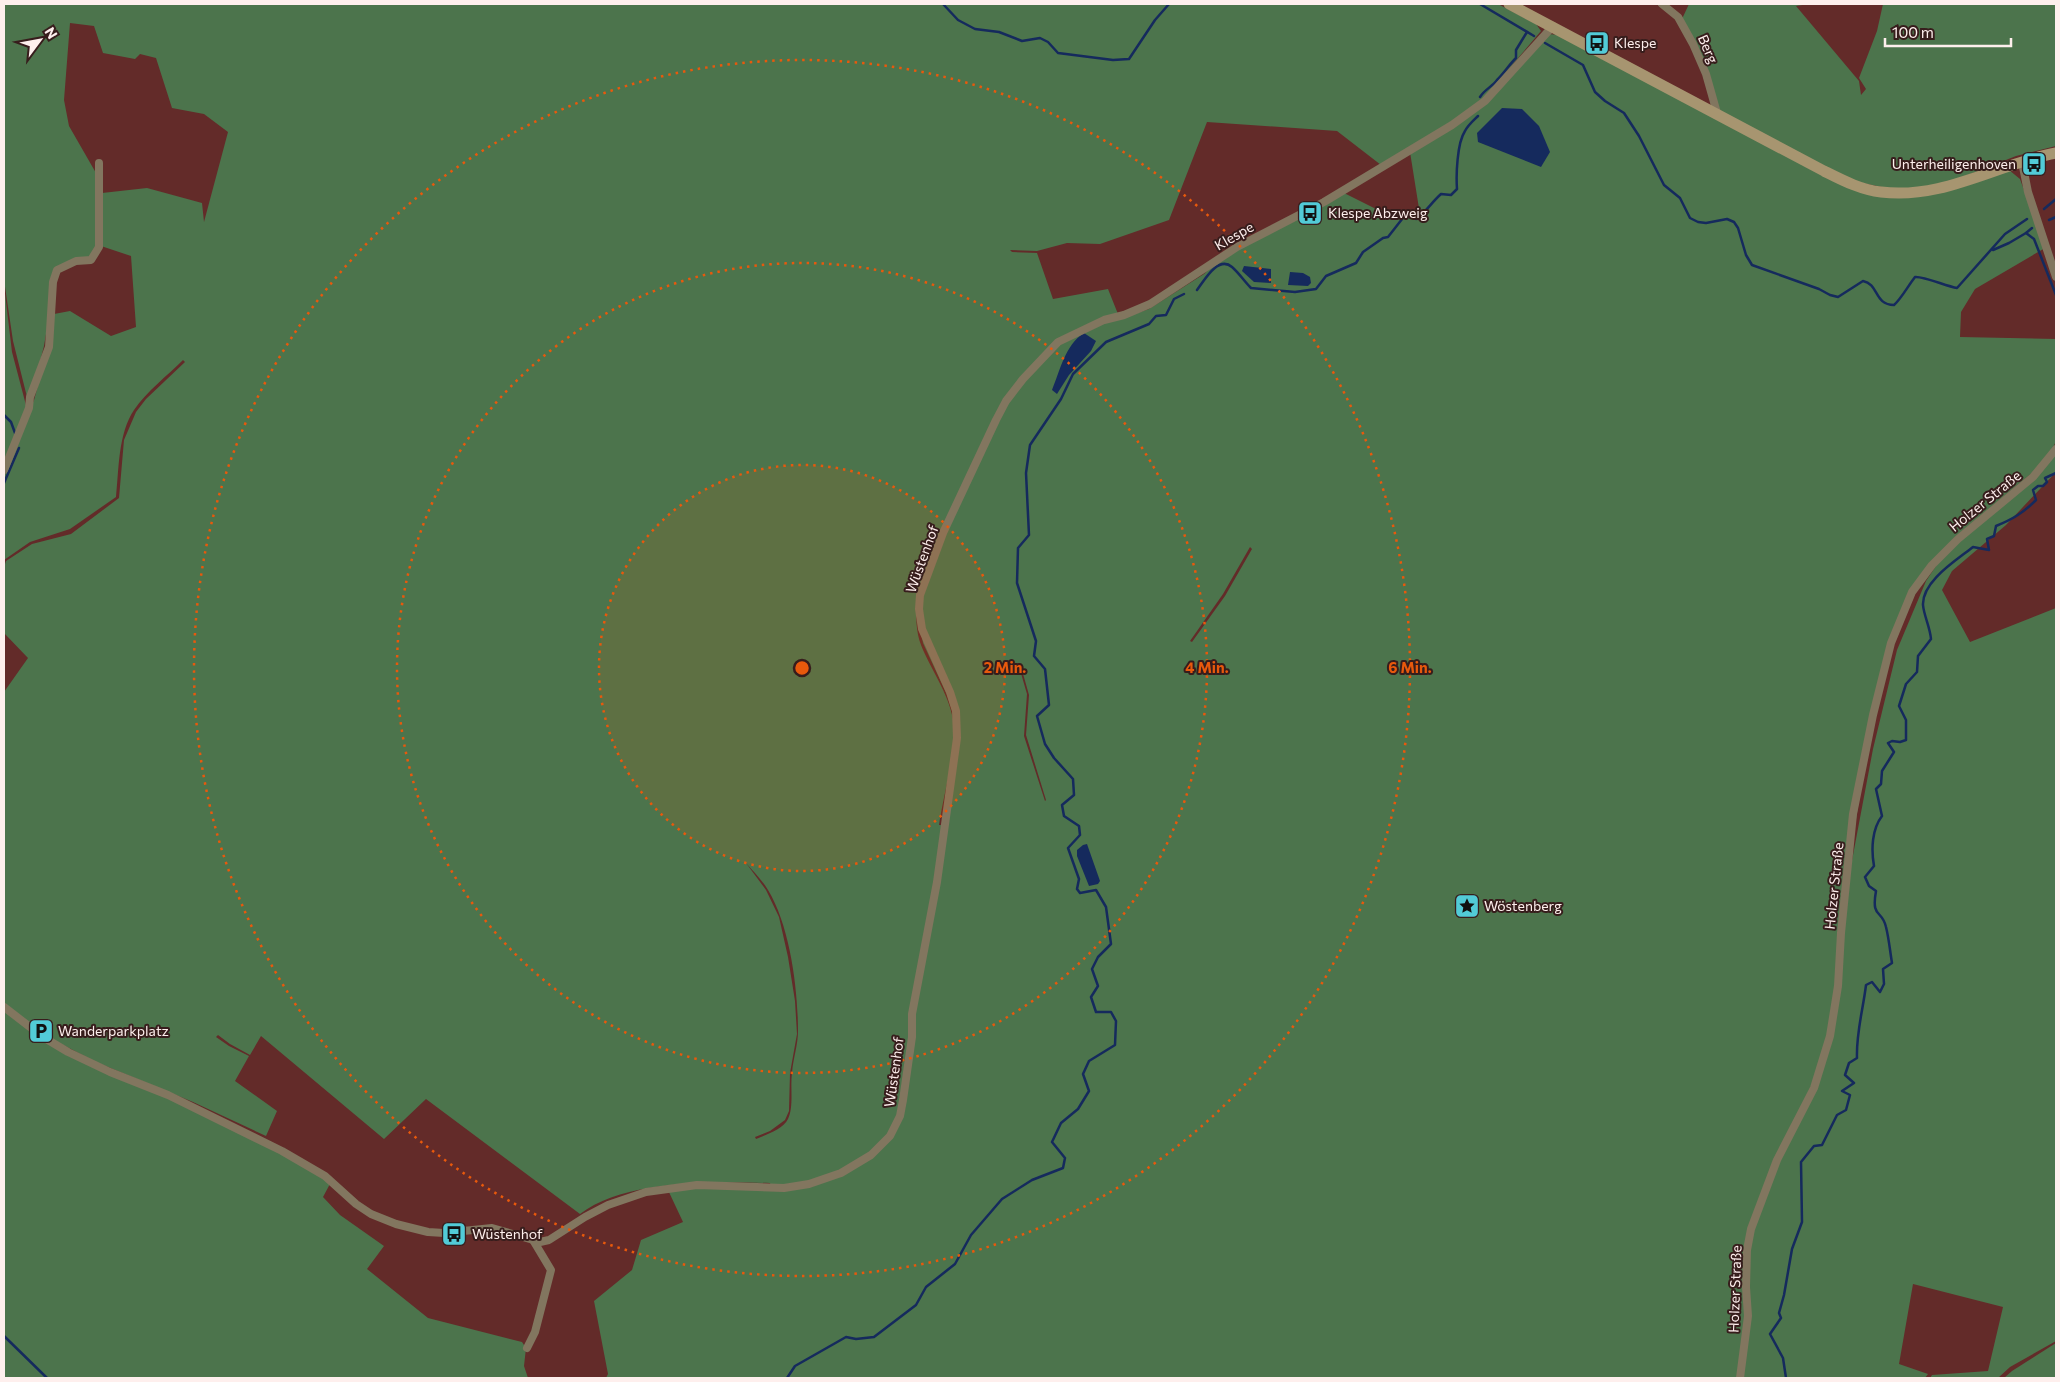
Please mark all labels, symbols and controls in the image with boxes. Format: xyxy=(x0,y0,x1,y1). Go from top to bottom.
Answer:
north arrow xyxy=(15,15,65,65)
scale bar xyxy=(1885,15,2011,47)
text: 100 m xyxy=(1892,23,1934,41)
text: N xyxy=(41,24,61,42)
bus stop icon: Klespe xyxy=(1584,30,1610,56)
street label: Berg xyxy=(1695,32,1722,66)
place label: Klespe xyxy=(1614,34,1656,51)
bus stop icon: Unterheiligenhoven xyxy=(2021,151,2047,177)
place label: Unterheiligenhoven xyxy=(1892,155,2016,172)
bus stop icon: Klespe Abzweig xyxy=(1297,200,1323,226)
place label: Klespe Abzweig xyxy=(1328,204,1428,221)
street label: Klespe xyxy=(1211,218,1256,254)
street label: Holzer Straße xyxy=(1945,466,2024,535)
street label: Wüstenhof xyxy=(901,522,942,595)
text: 2 Min. xyxy=(984,658,1026,676)
text: 4 Min. xyxy=(1185,658,1229,676)
text: 6 Min. xyxy=(1388,658,1432,676)
centre of rings xyxy=(793,659,811,677)
street label: Holzer Straße xyxy=(1820,842,1847,930)
place icon: Wöstenberg xyxy=(1454,893,1480,919)
place label: Wöstenberg xyxy=(1484,897,1562,914)
parking icon: Wanderparkplatz xyxy=(28,1018,54,1044)
place label: Wanderparkplatz xyxy=(58,1022,169,1039)
street label: Wüstenhof xyxy=(880,1035,907,1108)
bus stop icon: Wüstenhof xyxy=(441,1221,467,1247)
place label: Wüstenhof xyxy=(472,1225,543,1242)
street label: Holzer Straße xyxy=(1724,1245,1745,1333)

